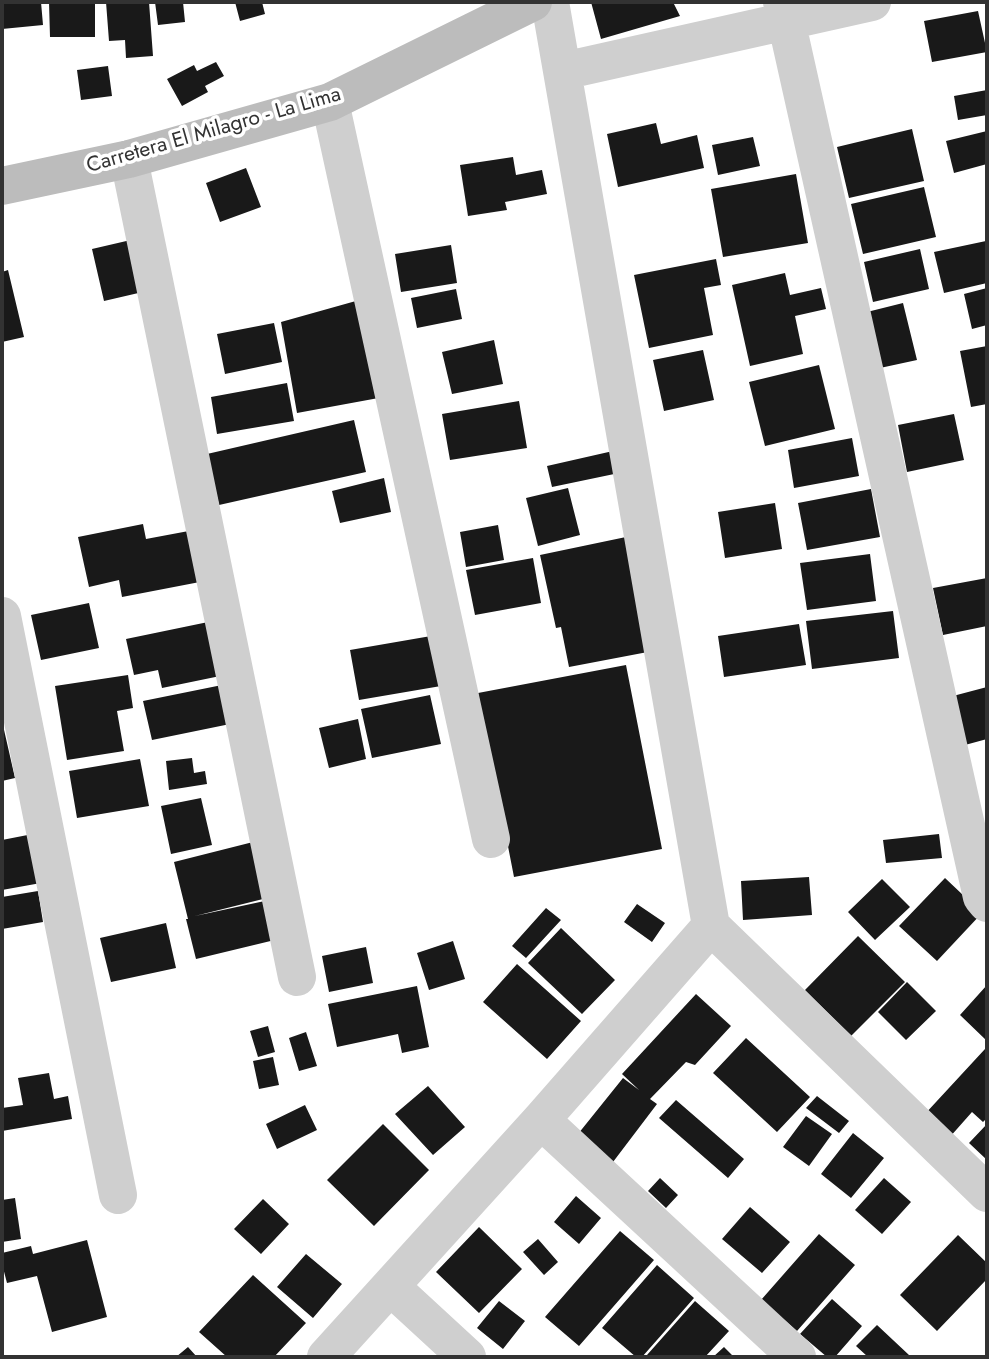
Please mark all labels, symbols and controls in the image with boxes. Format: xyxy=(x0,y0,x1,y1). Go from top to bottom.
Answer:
street label: Carretera El Milagro - La Lima xyxy=(84,83,344,179)

